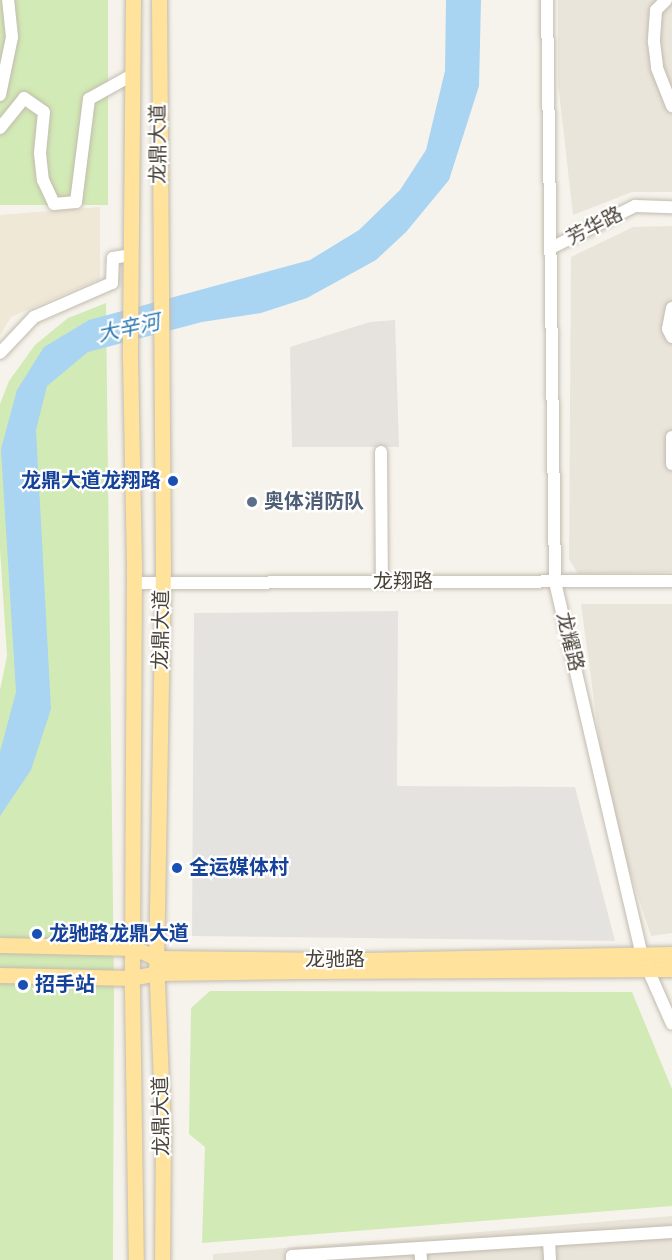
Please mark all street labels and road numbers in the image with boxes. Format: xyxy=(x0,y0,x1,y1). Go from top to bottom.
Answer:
street label: 龙鼎大道 xyxy=(147,104,171,184)
street label: 芳华路 xyxy=(563,203,627,251)
street label: 龙翔路 xyxy=(373,570,433,594)
street label: 龙鼎大道 xyxy=(149,590,175,670)
street label: 龙耀路 xyxy=(551,610,587,674)
street label: 龙驰路 xyxy=(305,948,365,972)
street label: 龙鼎大道 xyxy=(149,1076,175,1156)

